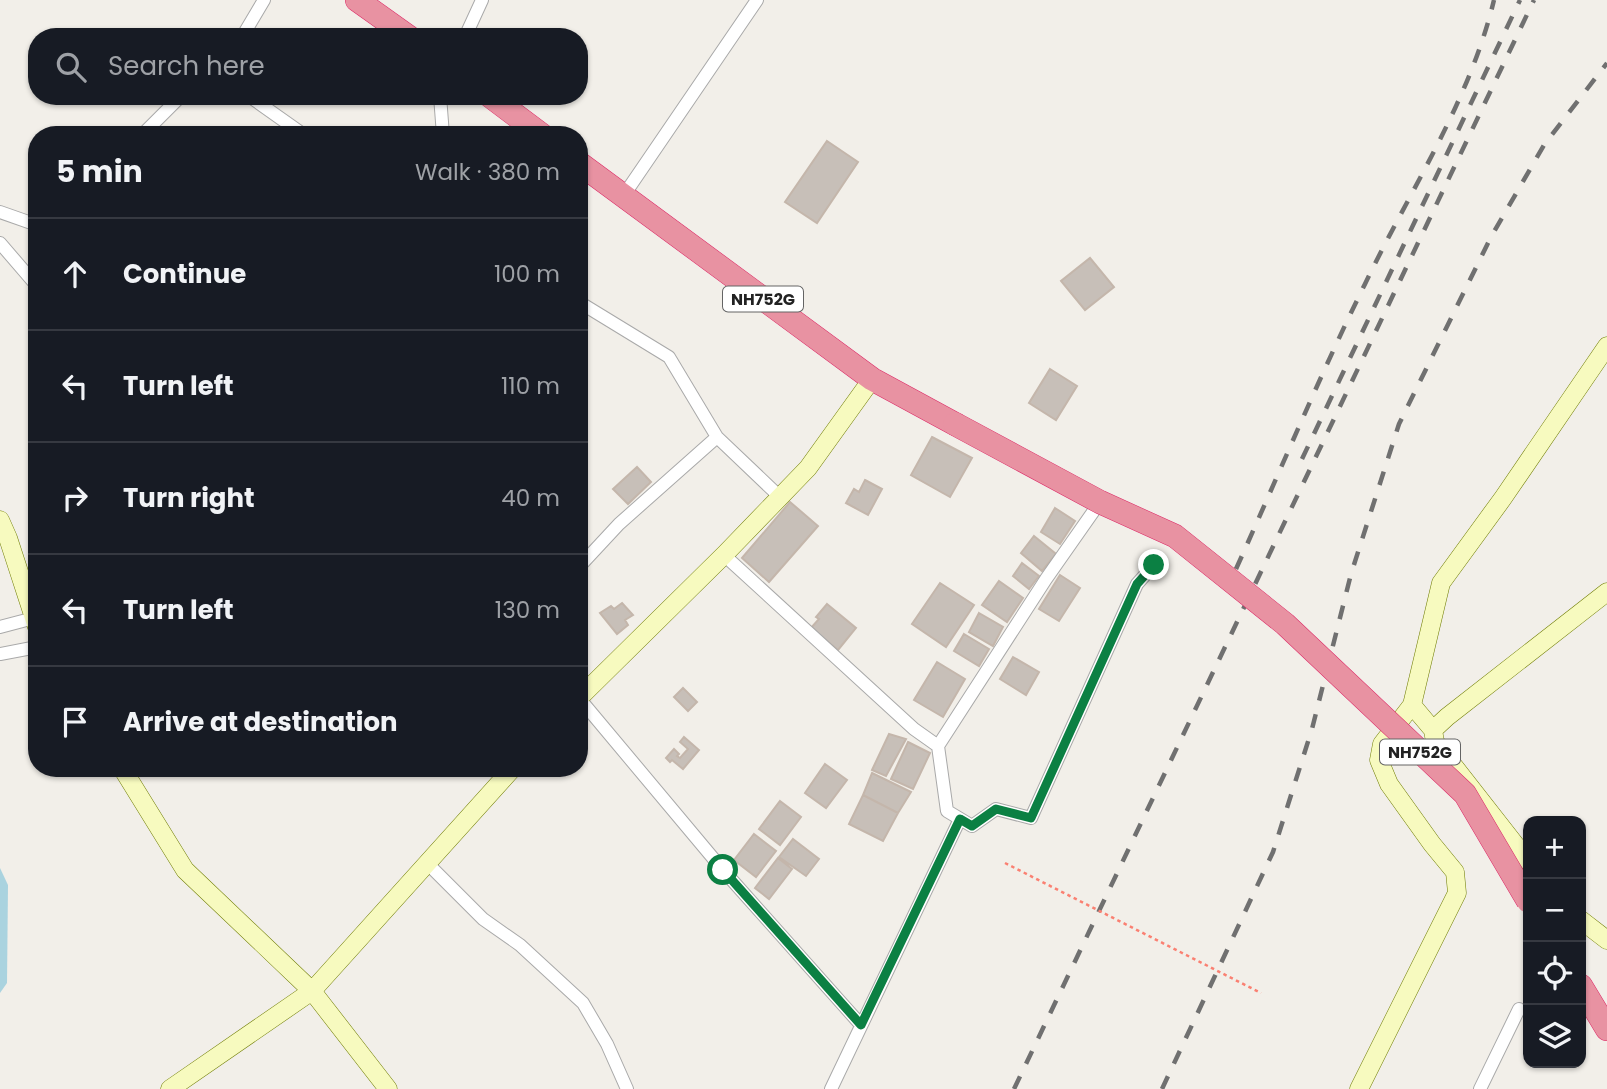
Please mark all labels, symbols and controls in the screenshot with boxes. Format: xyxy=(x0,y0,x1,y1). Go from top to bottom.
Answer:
search box xyxy=(28,28,588,105)
icon: search xyxy=(52,48,90,86)
text: Search here xyxy=(108,48,265,84)
text: 5 min xyxy=(56,150,143,193)
text: Walk · 380 m xyxy=(415,156,560,188)
icon: ahead xyxy=(56,255,94,293)
text: Continue xyxy=(123,256,246,292)
text: 100 m xyxy=(494,258,560,290)
road number: NH752G xyxy=(723,286,803,312)
icon: left xyxy=(56,367,94,405)
text: Turn left xyxy=(123,368,234,404)
text: 110 m xyxy=(501,370,560,402)
icon: right xyxy=(56,479,94,517)
text: Turn right xyxy=(123,480,255,516)
text: 40 m xyxy=(501,482,560,514)
route end xyxy=(1138,549,1169,580)
icon: left xyxy=(56,591,94,629)
text: Turn left xyxy=(123,592,234,628)
text: 130 m xyxy=(495,594,560,626)
icon: arrive xyxy=(56,703,94,741)
text: Arrive at destination xyxy=(123,704,398,740)
road number: NH752G xyxy=(1380,740,1460,764)
map controls xyxy=(1523,816,1586,1068)
button: + xyxy=(1523,816,1586,879)
route start xyxy=(707,854,738,885)
button: − xyxy=(1523,879,1586,942)
button: locate xyxy=(1523,942,1586,1005)
button: layers xyxy=(1523,1005,1586,1068)

